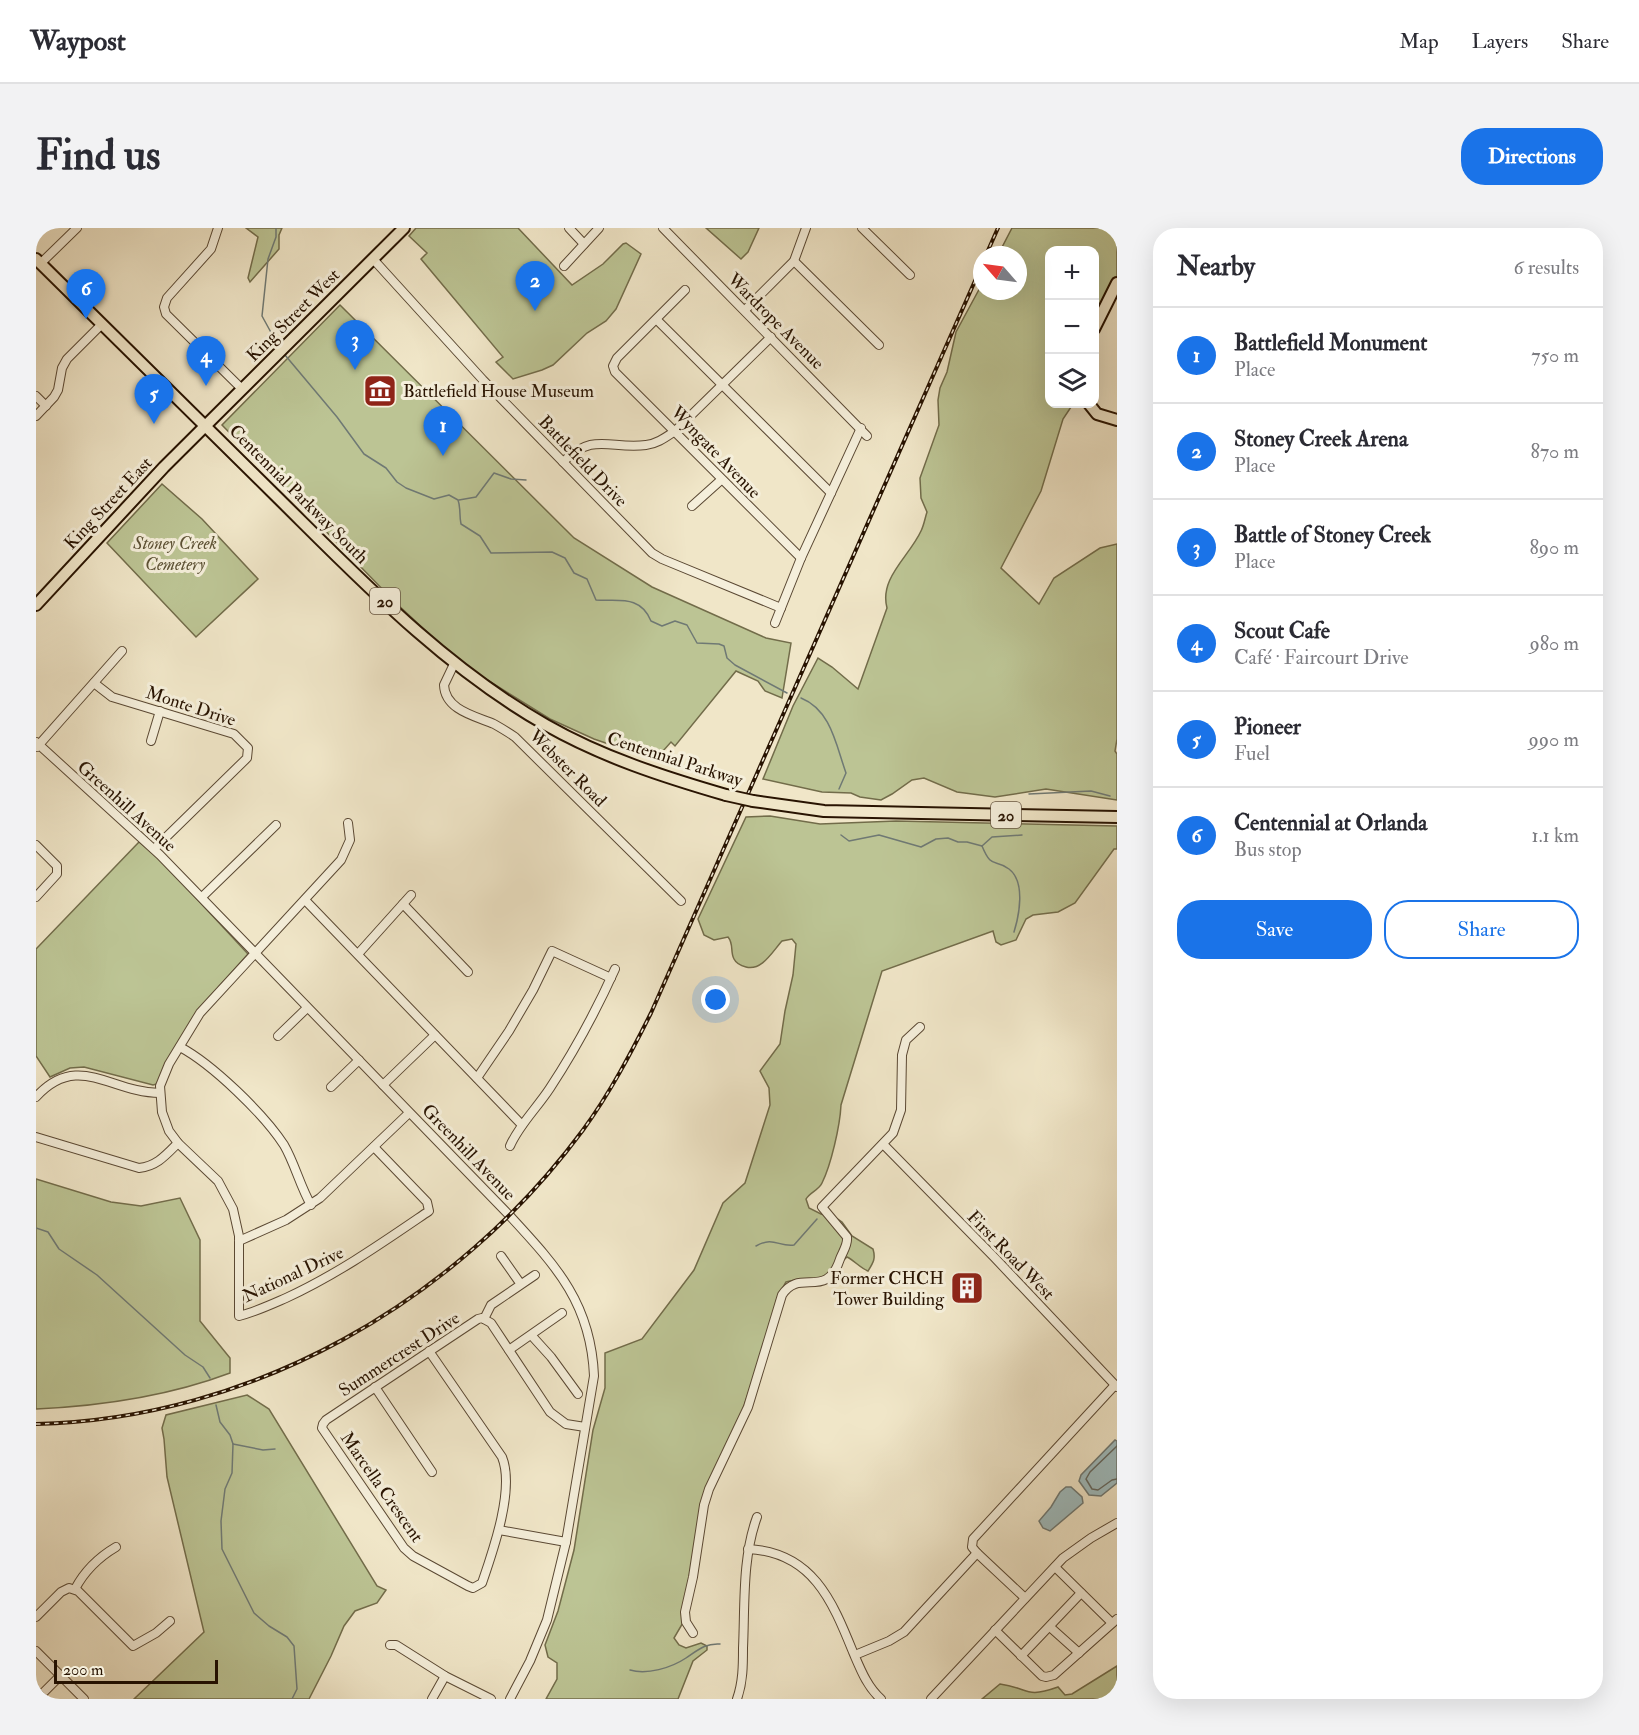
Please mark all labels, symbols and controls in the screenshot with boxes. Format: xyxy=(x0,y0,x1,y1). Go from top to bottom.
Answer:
text: Waypost xyxy=(30,24,126,59)
text: Map xyxy=(1399,28,1439,55)
text: Layers xyxy=(1472,28,1528,55)
text: Share xyxy=(1561,28,1609,55)
button: Directions xyxy=(1461,128,1603,185)
text: Find us xyxy=(36,130,160,182)
north arrow xyxy=(973,246,1027,300)
map controls xyxy=(1045,246,1099,408)
button: + xyxy=(1045,246,1099,300)
text: Nearby xyxy=(1177,251,1255,283)
text: 6 results xyxy=(1513,255,1579,280)
pin: 2 xyxy=(516,262,554,311)
street label: King Street West xyxy=(242,264,345,367)
street label: Wardrope Avenue xyxy=(722,267,829,375)
pin: 6 xyxy=(67,270,106,319)
button: − xyxy=(1045,300,1099,354)
pin: 3 xyxy=(336,320,374,370)
text: Battlefield Monument xyxy=(1234,329,1427,357)
pin: 4 xyxy=(186,336,226,386)
text: 1 xyxy=(1193,343,1200,368)
text: 750 m xyxy=(1531,343,1579,368)
button: layers xyxy=(1045,354,1099,408)
text: Place xyxy=(1234,357,1275,382)
museum icon: Battlefield House Museum xyxy=(362,373,398,409)
pin: 5 xyxy=(134,374,174,424)
place label: Battlefield House Museum xyxy=(403,380,594,403)
street label: Wyngate Avenue xyxy=(665,400,766,504)
pin: 1 xyxy=(424,406,462,456)
street label: Battlefield Drive xyxy=(533,411,632,512)
street label: Centennial Parkway South xyxy=(224,420,374,569)
text: Stoney Creek Arena xyxy=(1234,425,1408,453)
text: 2 xyxy=(1191,439,1202,464)
text: 870 m xyxy=(1531,439,1579,464)
street label: King Street East xyxy=(59,452,157,555)
text: Place xyxy=(1234,453,1275,478)
text: Battle of Stoney Creek xyxy=(1234,521,1431,549)
park label: Stoney Creek Cemetery xyxy=(132,532,217,576)
text: 3 xyxy=(1193,535,1200,560)
text: 890 m xyxy=(1529,535,1579,560)
text: Place xyxy=(1234,549,1275,574)
road number: 20 xyxy=(370,588,400,614)
text: Scout Cafe xyxy=(1234,617,1330,645)
text: 4 xyxy=(1191,631,1202,656)
text: 980 m xyxy=(1529,631,1579,656)
text: Café · Faircourt Drive xyxy=(1234,645,1409,670)
street label: Monte Drive xyxy=(143,681,239,732)
text: Pioneer xyxy=(1234,713,1301,741)
street label: Webster Road xyxy=(523,724,611,812)
street label: Centennial Parkway xyxy=(604,727,747,793)
text: 5 xyxy=(1192,727,1201,752)
text: 990 m xyxy=(1529,727,1579,752)
text: Fuel xyxy=(1234,741,1270,766)
street label: Greenhill Avenue xyxy=(72,756,181,857)
road number: 20 xyxy=(991,802,1021,828)
text: Centennial at Orlanda xyxy=(1234,809,1427,837)
text: 6 xyxy=(1191,823,1202,848)
text: 1.1 km xyxy=(1532,823,1579,848)
text: Bus stop xyxy=(1234,837,1302,862)
button: Save xyxy=(1177,900,1372,959)
button: Share xyxy=(1384,900,1579,959)
your location xyxy=(701,985,730,1014)
street label: Greenhill Avenue xyxy=(417,1099,521,1206)
street label: First Road West xyxy=(962,1206,1059,1305)
street label: National Drive xyxy=(239,1241,348,1308)
place label: Former CHCH Tower Building xyxy=(830,1267,945,1311)
building icon: Former CHCH Tower Building xyxy=(949,1270,985,1306)
street label: Summercrest Drive xyxy=(334,1306,465,1402)
street label: Marcella Crescent xyxy=(335,1428,428,1547)
scale bar xyxy=(54,1657,218,1684)
text: 200 m xyxy=(63,1660,103,1680)

